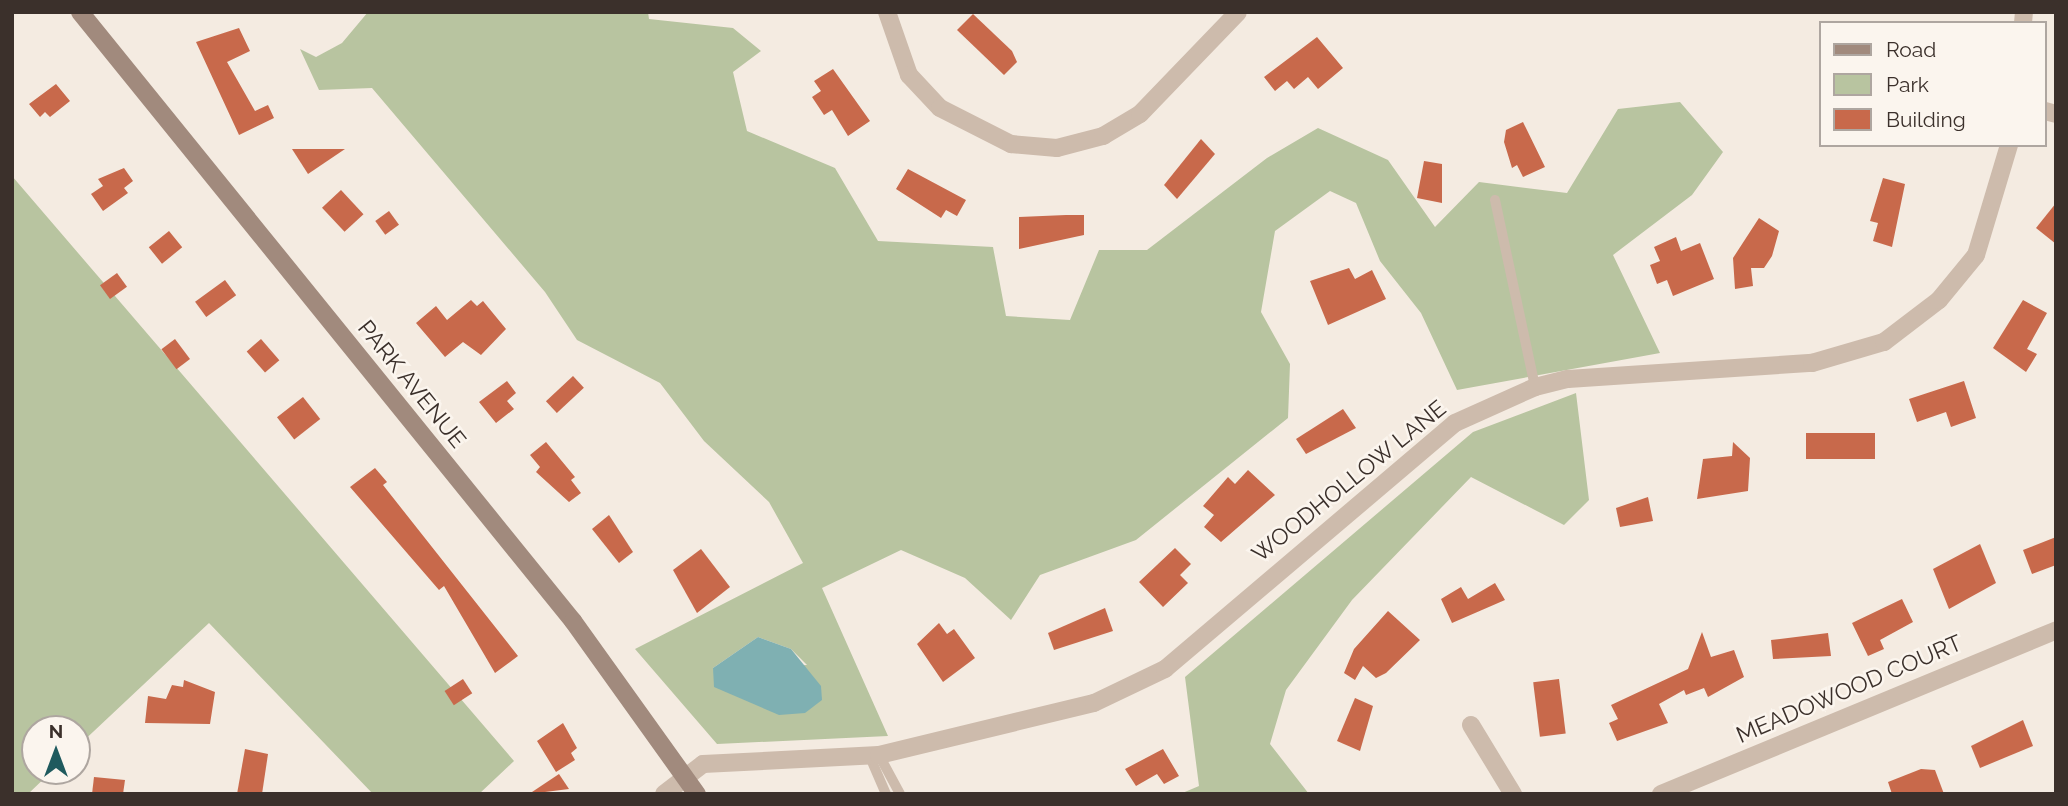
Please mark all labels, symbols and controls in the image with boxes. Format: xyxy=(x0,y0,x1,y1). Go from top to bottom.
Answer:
legend xyxy=(1820,21,2047,147)
text: Road xyxy=(1886,37,1936,62)
text: Park xyxy=(1886,72,1929,97)
text: Building xyxy=(1886,107,1966,132)
street label: PARK AVENUE xyxy=(352,314,472,454)
street label: WOODHOLLOW LANE xyxy=(1246,394,1452,568)
street label: MEADOWOOD COURT xyxy=(1732,629,1966,749)
north arrow xyxy=(21,715,91,785)
text: N xyxy=(49,720,63,742)

